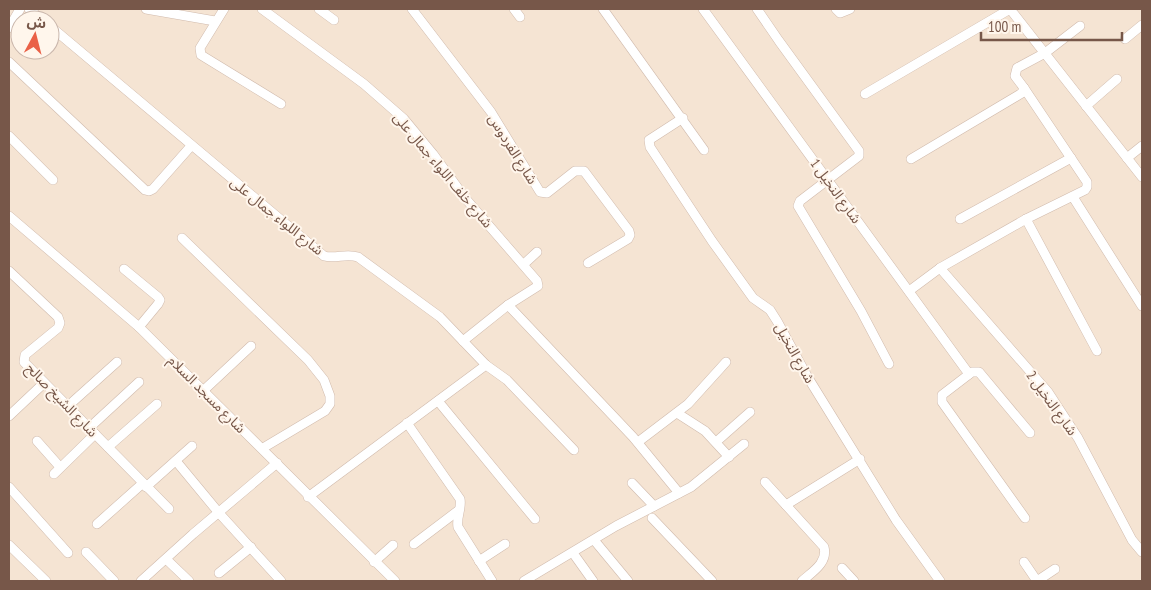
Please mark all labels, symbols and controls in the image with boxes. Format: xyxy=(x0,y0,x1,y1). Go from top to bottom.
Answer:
north arrow xyxy=(10,10,60,60)
scale bar xyxy=(981,10,1122,42)
text: ش xyxy=(26,12,47,32)
text: 100 m xyxy=(988,17,1021,36)
street label: شارع خلف اللواء جمال على xyxy=(388,108,497,233)
street label: شارع الفردوس xyxy=(483,111,542,188)
street label: شارع النخيل 1 xyxy=(805,155,866,228)
street label: شارع اللواء جمال على xyxy=(225,173,327,261)
street label: شارع النخيل xyxy=(769,320,819,387)
street label: شارع مسجد السلام xyxy=(163,351,250,438)
street label: شارع الشيخ صالح xyxy=(21,359,102,442)
street label: شارع النخيل 2 xyxy=(1021,367,1082,440)

